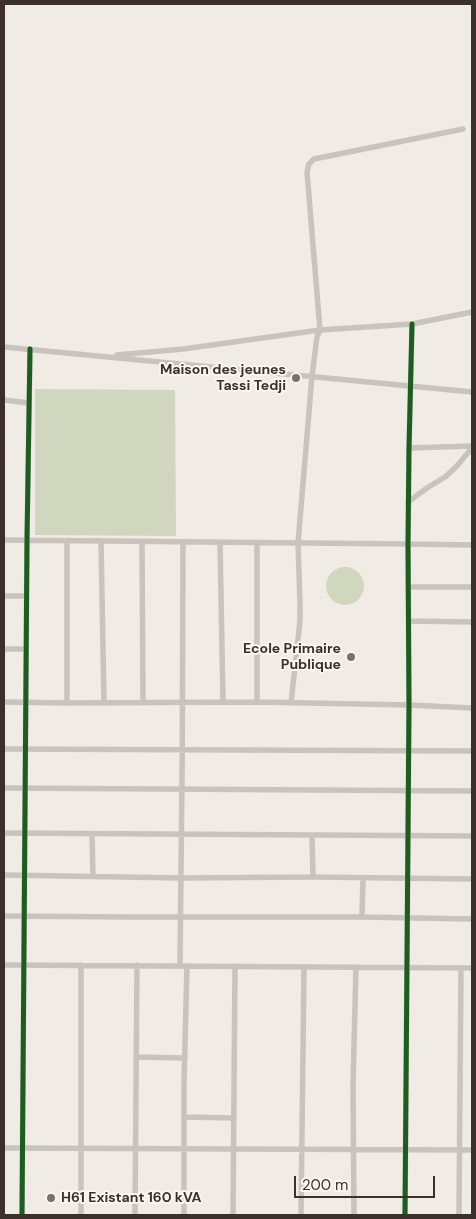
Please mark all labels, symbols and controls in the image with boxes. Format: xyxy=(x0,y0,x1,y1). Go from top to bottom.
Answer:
place label: Maison des jeunes Tassi Tedji xyxy=(160,362,286,394)
marker: Maison des jeunes Tassi Tedji xyxy=(290,372,302,384)
place label: Ecole Primaire Publique xyxy=(243,641,341,674)
marker: Ecole Primaire Publique xyxy=(345,651,357,663)
scale bar xyxy=(296,1166,437,1198)
text: 200 m xyxy=(302,1175,348,1195)
place label: H61 Existant 160 kVA xyxy=(61,1190,202,1206)
marker: H61 Existant 160 kVA xyxy=(45,1192,57,1204)

